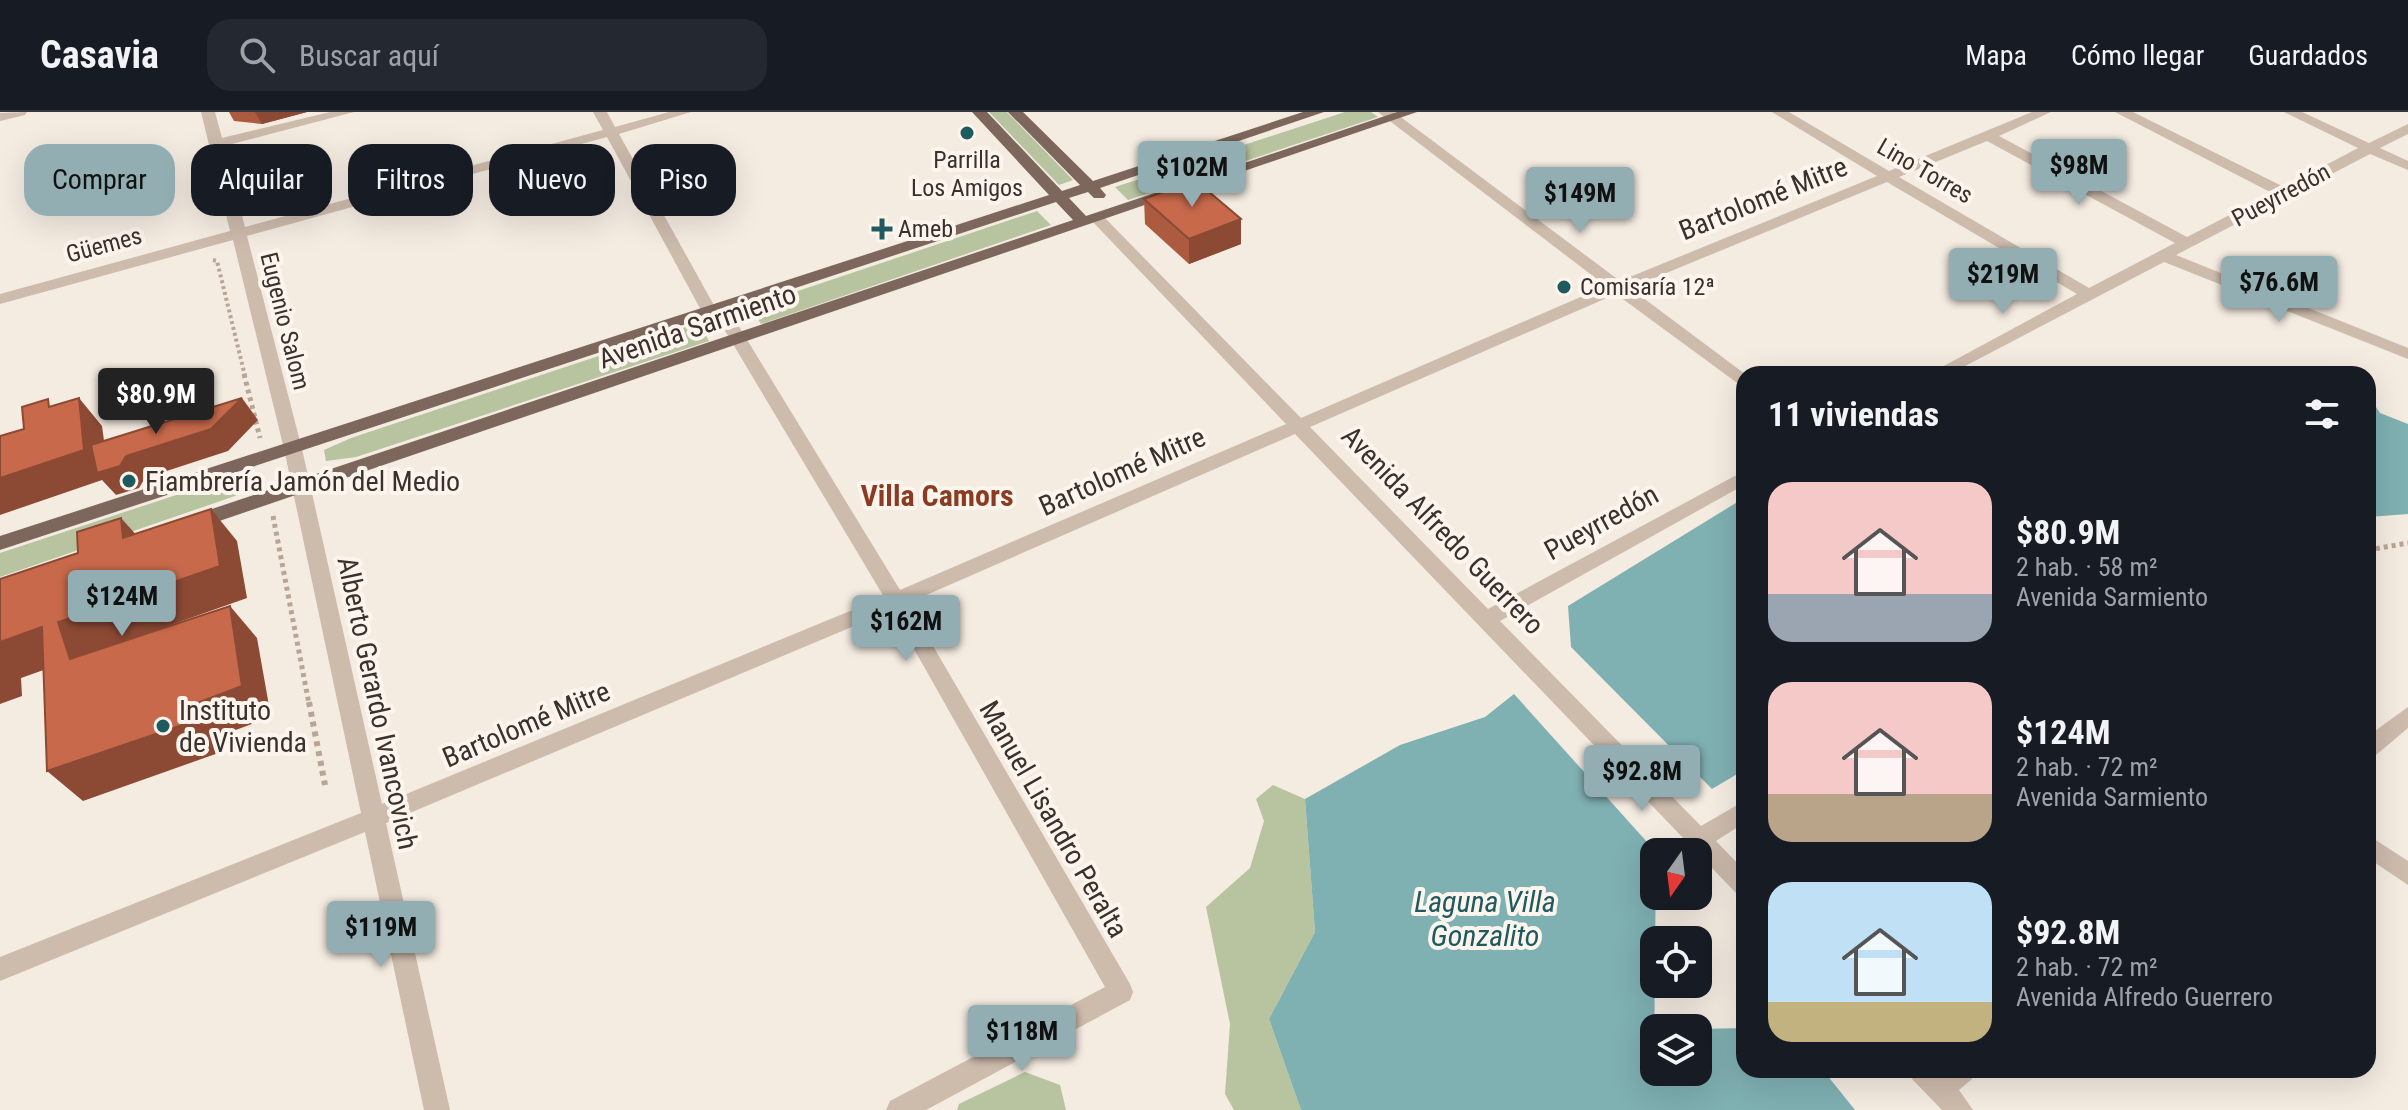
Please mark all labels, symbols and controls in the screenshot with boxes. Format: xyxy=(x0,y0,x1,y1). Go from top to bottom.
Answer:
search box xyxy=(207,19,767,91)
text: Casavia xyxy=(40,33,159,77)
icon: search xyxy=(235,33,279,77)
text: Buscar aquí xyxy=(299,38,439,73)
text: Mapa xyxy=(1965,39,2027,72)
text: Cómo llegar xyxy=(2071,39,2204,72)
text: Guardados xyxy=(2248,39,2368,72)
marker: Parrilla Los Amigos xyxy=(958,124,976,142)
street label: Lino Torres xyxy=(1872,132,1978,210)
pin: $98M xyxy=(2032,139,2126,207)
pin: $102M xyxy=(1136,141,1248,209)
chip: Comprar xyxy=(24,144,175,216)
chip: Alquilar xyxy=(191,144,332,216)
chip: Filtros xyxy=(348,144,473,216)
chip: Nuevo xyxy=(489,144,615,216)
chip: Piso xyxy=(631,144,736,216)
place label: Parrilla Los Amigos xyxy=(911,146,1023,202)
street label: Bartolomé Mitre xyxy=(1674,150,1852,247)
text: $98M xyxy=(2049,150,2109,180)
text: $102M xyxy=(1156,152,1228,182)
street label: Pueyrredón xyxy=(2227,157,2335,233)
pin: $149M xyxy=(1524,167,1636,235)
text: $149M xyxy=(1544,178,1616,208)
place label: Ameb xyxy=(898,215,953,243)
marker: Ameb xyxy=(873,220,891,238)
street label: Güemes xyxy=(63,221,145,269)
pin: $219M xyxy=(1947,248,2059,316)
street label: Eugenio Salom xyxy=(254,249,316,393)
pin: $76.6M xyxy=(2214,256,2344,324)
text: $219M xyxy=(1967,259,2039,289)
text: $76.6M xyxy=(2239,267,2319,297)
place label: Comisaría 12ª xyxy=(1580,273,1715,301)
street label: Avenida Sarmiento xyxy=(594,277,800,376)
marker: Comisaría 12ª xyxy=(1555,278,1573,296)
pin: $80.9M xyxy=(91,368,221,436)
text: $80.9M xyxy=(116,379,196,409)
icon: filters xyxy=(2300,392,2344,436)
text: 11 viviendas xyxy=(1768,394,1939,434)
street label: Avenida Alfredo Guerrero xyxy=(1335,419,1551,641)
street label: Bartolomé Mitre xyxy=(1034,420,1210,523)
place label: Fiambrería Jamón del Medio xyxy=(145,465,460,498)
marker: Fiambrería Jamón del Medio xyxy=(120,472,138,490)
district label: Villa Camors xyxy=(860,478,1014,513)
street label: Pueyrredón xyxy=(1539,478,1664,567)
text: $80.9M xyxy=(2016,512,2120,552)
icon: home xyxy=(1832,514,1928,610)
text: 2 hab. · 58 m² xyxy=(2016,552,2158,582)
street label: Alberto Gerardo Ivancovich xyxy=(330,554,425,852)
pin: $124M xyxy=(66,570,178,638)
text: $124M xyxy=(86,581,158,611)
text: Avenida Sarmiento xyxy=(2016,582,2208,612)
pin: $162M xyxy=(850,595,962,663)
text: $162M xyxy=(870,606,942,636)
street label: Bartolomé Mitre xyxy=(438,674,615,774)
place label: Instituto de Vivienda xyxy=(179,694,307,759)
street label: Manuel Lisandro Peralta xyxy=(972,695,1135,943)
text: $124M xyxy=(2016,712,2111,752)
icon: home xyxy=(1832,714,1928,810)
marker: Instituto de Vivienda xyxy=(154,717,172,735)
pin: $92.8M xyxy=(1577,745,1707,813)
text: 2 hab. · 72 m² xyxy=(2016,752,2158,782)
text: $92.8M xyxy=(1602,756,1682,786)
text: Avenida Sarmiento xyxy=(2016,782,2208,812)
north arrow xyxy=(1640,838,1712,910)
map controls xyxy=(1640,838,1712,1086)
water label: Laguna Villa Gonzalito xyxy=(1414,884,1556,953)
pin: $119M xyxy=(325,901,437,969)
text: $119M xyxy=(345,912,417,942)
text: $92.8M xyxy=(2016,912,2120,952)
icon: home xyxy=(1832,914,1928,1010)
button: locate xyxy=(1640,926,1712,998)
text: 2 hab. · 72 m² xyxy=(2016,952,2158,982)
text: Avenida Alfredo Guerrero xyxy=(2016,982,2273,1012)
pin: $118M xyxy=(966,1005,1078,1073)
button: layers xyxy=(1640,1014,1712,1086)
text: $118M xyxy=(986,1016,1058,1046)

